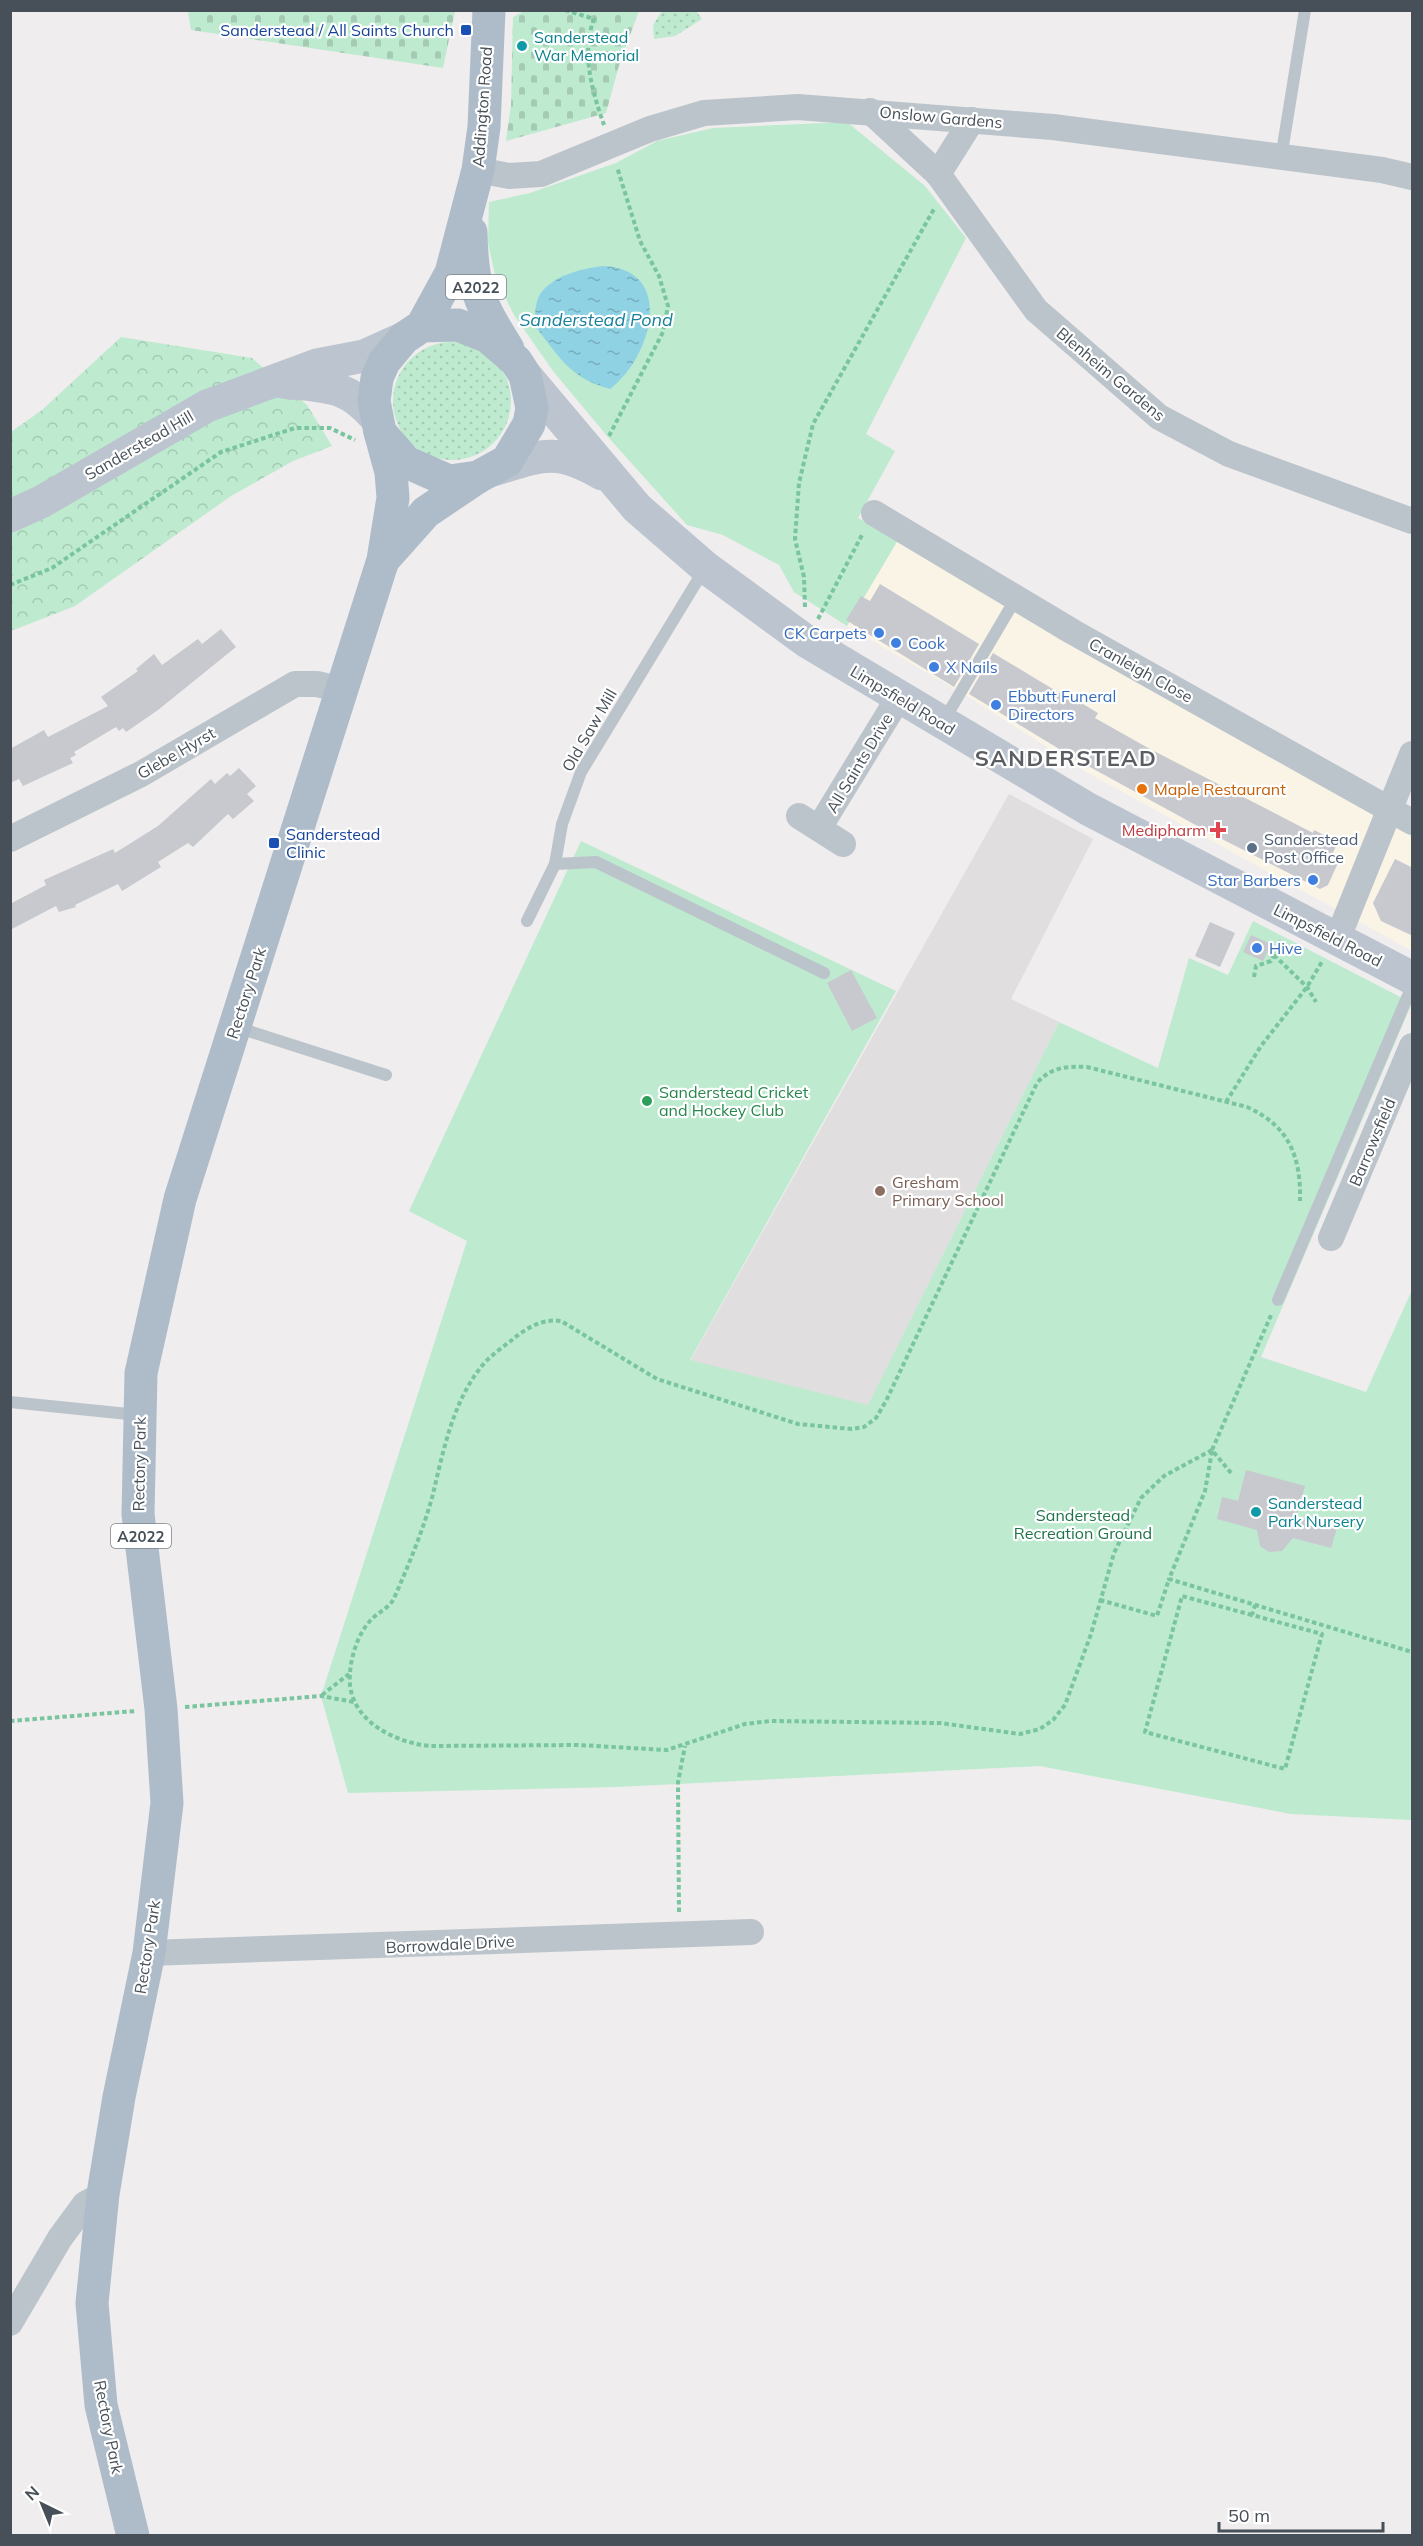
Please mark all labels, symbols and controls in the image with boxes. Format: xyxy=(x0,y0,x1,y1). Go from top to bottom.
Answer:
place label: Sanderstead / All Saints Church xyxy=(220,20,454,40)
marker: Sanderstead / All Saints Church xyxy=(459,23,473,37)
place label: Sanderstead War Memorial xyxy=(534,27,639,65)
marker: Sanderstead War Memorial xyxy=(515,39,529,53)
street label: Addington Road xyxy=(468,46,496,168)
street label: Onslow Gardens xyxy=(879,102,1003,132)
road number: A2022 xyxy=(446,275,506,299)
water label: Sanderstead Pond xyxy=(519,308,673,331)
street label: Blenheim Gardens xyxy=(1053,323,1169,425)
street label: Sanderstead Hill xyxy=(81,406,197,484)
place label: CK Carpets xyxy=(784,623,867,643)
marker: CK Carpets xyxy=(872,626,886,640)
place label: Cook xyxy=(908,633,946,653)
street label: Cranleigh Close xyxy=(1086,633,1196,707)
marker: Cook xyxy=(889,636,903,650)
place label: X Nails xyxy=(946,657,998,677)
marker: X Nails xyxy=(927,660,941,674)
street label: Limpsfield Road xyxy=(847,661,959,739)
street label: Old Saw Mill xyxy=(557,685,621,775)
place label: Ebbutt Funeral Directors xyxy=(1008,686,1116,724)
marker: Ebbutt Funeral Directors xyxy=(989,698,1003,712)
street label: All Saints Drive xyxy=(821,710,897,816)
street label: Glebe Hyrst xyxy=(133,722,219,783)
district label: SANDERSTEAD xyxy=(975,744,1157,772)
place label: Maple Restaurant xyxy=(1154,779,1286,799)
marker: Maple Restaurant xyxy=(1135,782,1149,796)
place label: Medipharm xyxy=(1122,820,1206,840)
marker: Medipharm xyxy=(1211,823,1225,837)
place label: Sanderstead Clinic xyxy=(286,824,380,862)
place label: Sanderstead Post Office xyxy=(1264,829,1358,867)
marker: Sanderstead Clinic xyxy=(267,836,281,850)
marker: Sanderstead Post Office xyxy=(1245,841,1259,855)
place label: Star Barbers xyxy=(1208,870,1301,890)
marker: Star Barbers xyxy=(1306,873,1320,887)
street label: Limpsfield Road xyxy=(1271,899,1385,971)
place label: Hive xyxy=(1269,938,1302,958)
marker: Hive xyxy=(1250,941,1264,955)
street label: Rectory Park xyxy=(222,944,270,1041)
place label: Sanderstead Cricket and Hockey Club xyxy=(659,1082,809,1120)
marker: Sanderstead Cricket and Hockey Club xyxy=(640,1094,654,1108)
street label: Barrowsfield xyxy=(1344,1095,1400,1189)
place label: Gresham Primary School xyxy=(892,1172,1004,1210)
marker: Gresham Primary School xyxy=(873,1184,887,1198)
street label: Rectory Park xyxy=(128,1416,150,1512)
place label: Sanderstead Park Nursery xyxy=(1268,1493,1365,1531)
park label: Sanderstead Recreation Ground xyxy=(1014,1505,1152,1543)
marker: Sanderstead Park Nursery xyxy=(1249,1505,1263,1519)
road number: A2022 xyxy=(111,1524,171,1548)
street label: Rectory Park xyxy=(130,1898,164,1995)
street label: Borrowdale Drive xyxy=(385,1931,515,1957)
street label: Rectory Park xyxy=(90,2379,128,2476)
north arrow xyxy=(12,2474,72,2534)
text: N xyxy=(21,2482,43,2504)
scale bar xyxy=(1219,2495,1382,2533)
text: 50 m xyxy=(1228,2504,1270,2527)

